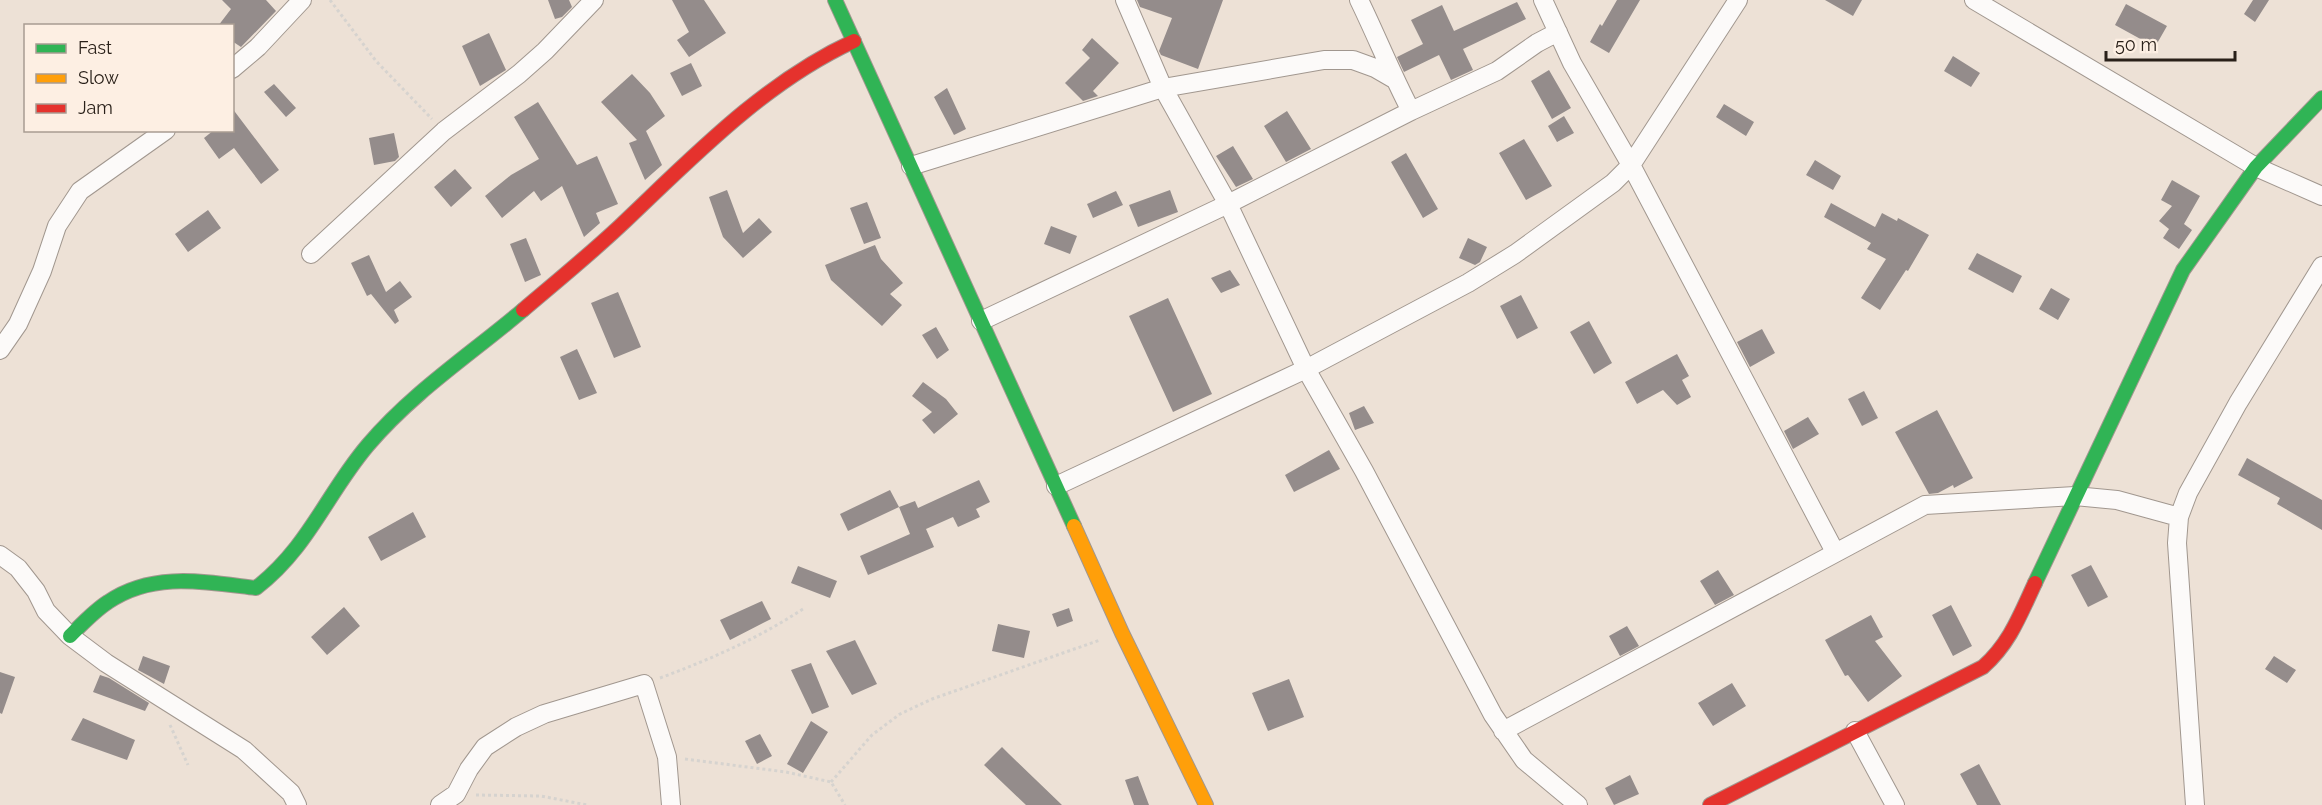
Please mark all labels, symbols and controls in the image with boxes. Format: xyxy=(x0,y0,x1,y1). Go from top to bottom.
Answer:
legend xyxy=(24,24,234,132)
scale bar xyxy=(2106,24,2235,62)
text: 50 m xyxy=(2115,34,2157,55)
text: Fast xyxy=(78,37,112,58)
text: Slow xyxy=(78,67,119,88)
text: Jam xyxy=(78,97,113,118)

